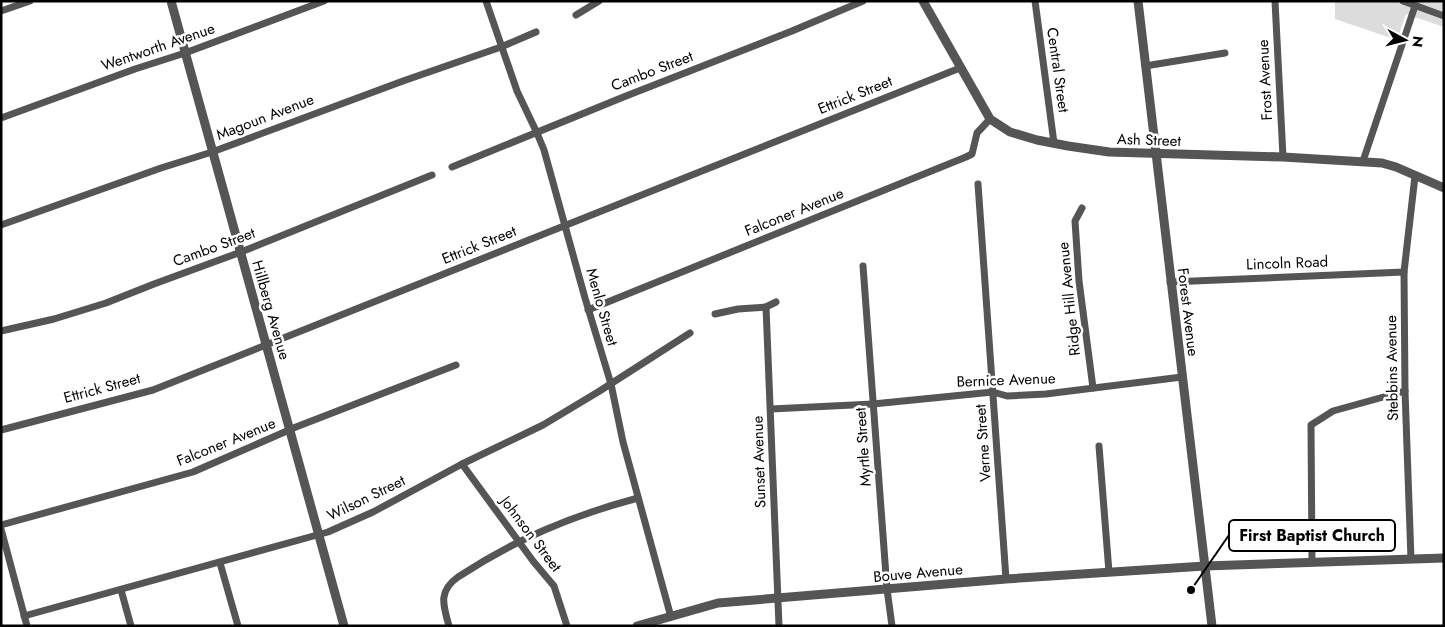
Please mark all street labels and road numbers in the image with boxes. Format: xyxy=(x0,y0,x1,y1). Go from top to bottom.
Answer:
street label: Wentworth Avenue xyxy=(98,17,218,77)
street label: Central Street xyxy=(1041,26,1075,114)
street label: Frost Avenue xyxy=(1252,39,1278,121)
street label: Cambo Street xyxy=(608,45,697,97)
street label: Ettrick Street xyxy=(814,70,896,120)
street label: Magoun Avenue xyxy=(213,88,317,146)
street label: Ash Street xyxy=(1117,128,1182,152)
street label: Falconer Avenue xyxy=(741,182,847,242)
street label: Ettrick Street xyxy=(438,220,520,270)
street label: Cambo Street xyxy=(170,222,259,272)
street label: Ridge Hill Avenue xyxy=(1052,241,1086,357)
street label: Lincoln Road xyxy=(1246,251,1328,275)
street label: Hillberg Avenue xyxy=(246,258,296,363)
street label: Menlo Street xyxy=(580,266,624,349)
street label: Forest Avenue xyxy=(1172,267,1204,358)
street label: Stebbins Avenue xyxy=(1380,315,1404,421)
street label: Ettrick Street xyxy=(61,367,143,409)
street label: Bernice Avenue xyxy=(956,367,1056,393)
street label: Verne Street xyxy=(969,403,997,482)
street label: Myrtle Street xyxy=(849,406,877,487)
street label: Falconer Avenue xyxy=(173,412,279,472)
street label: Sunset Avenue xyxy=(746,415,772,509)
street label: Wilson Street xyxy=(323,469,409,526)
street label: Johnson Street xyxy=(494,490,567,577)
street label: Bouve Avenue xyxy=(872,558,964,588)

